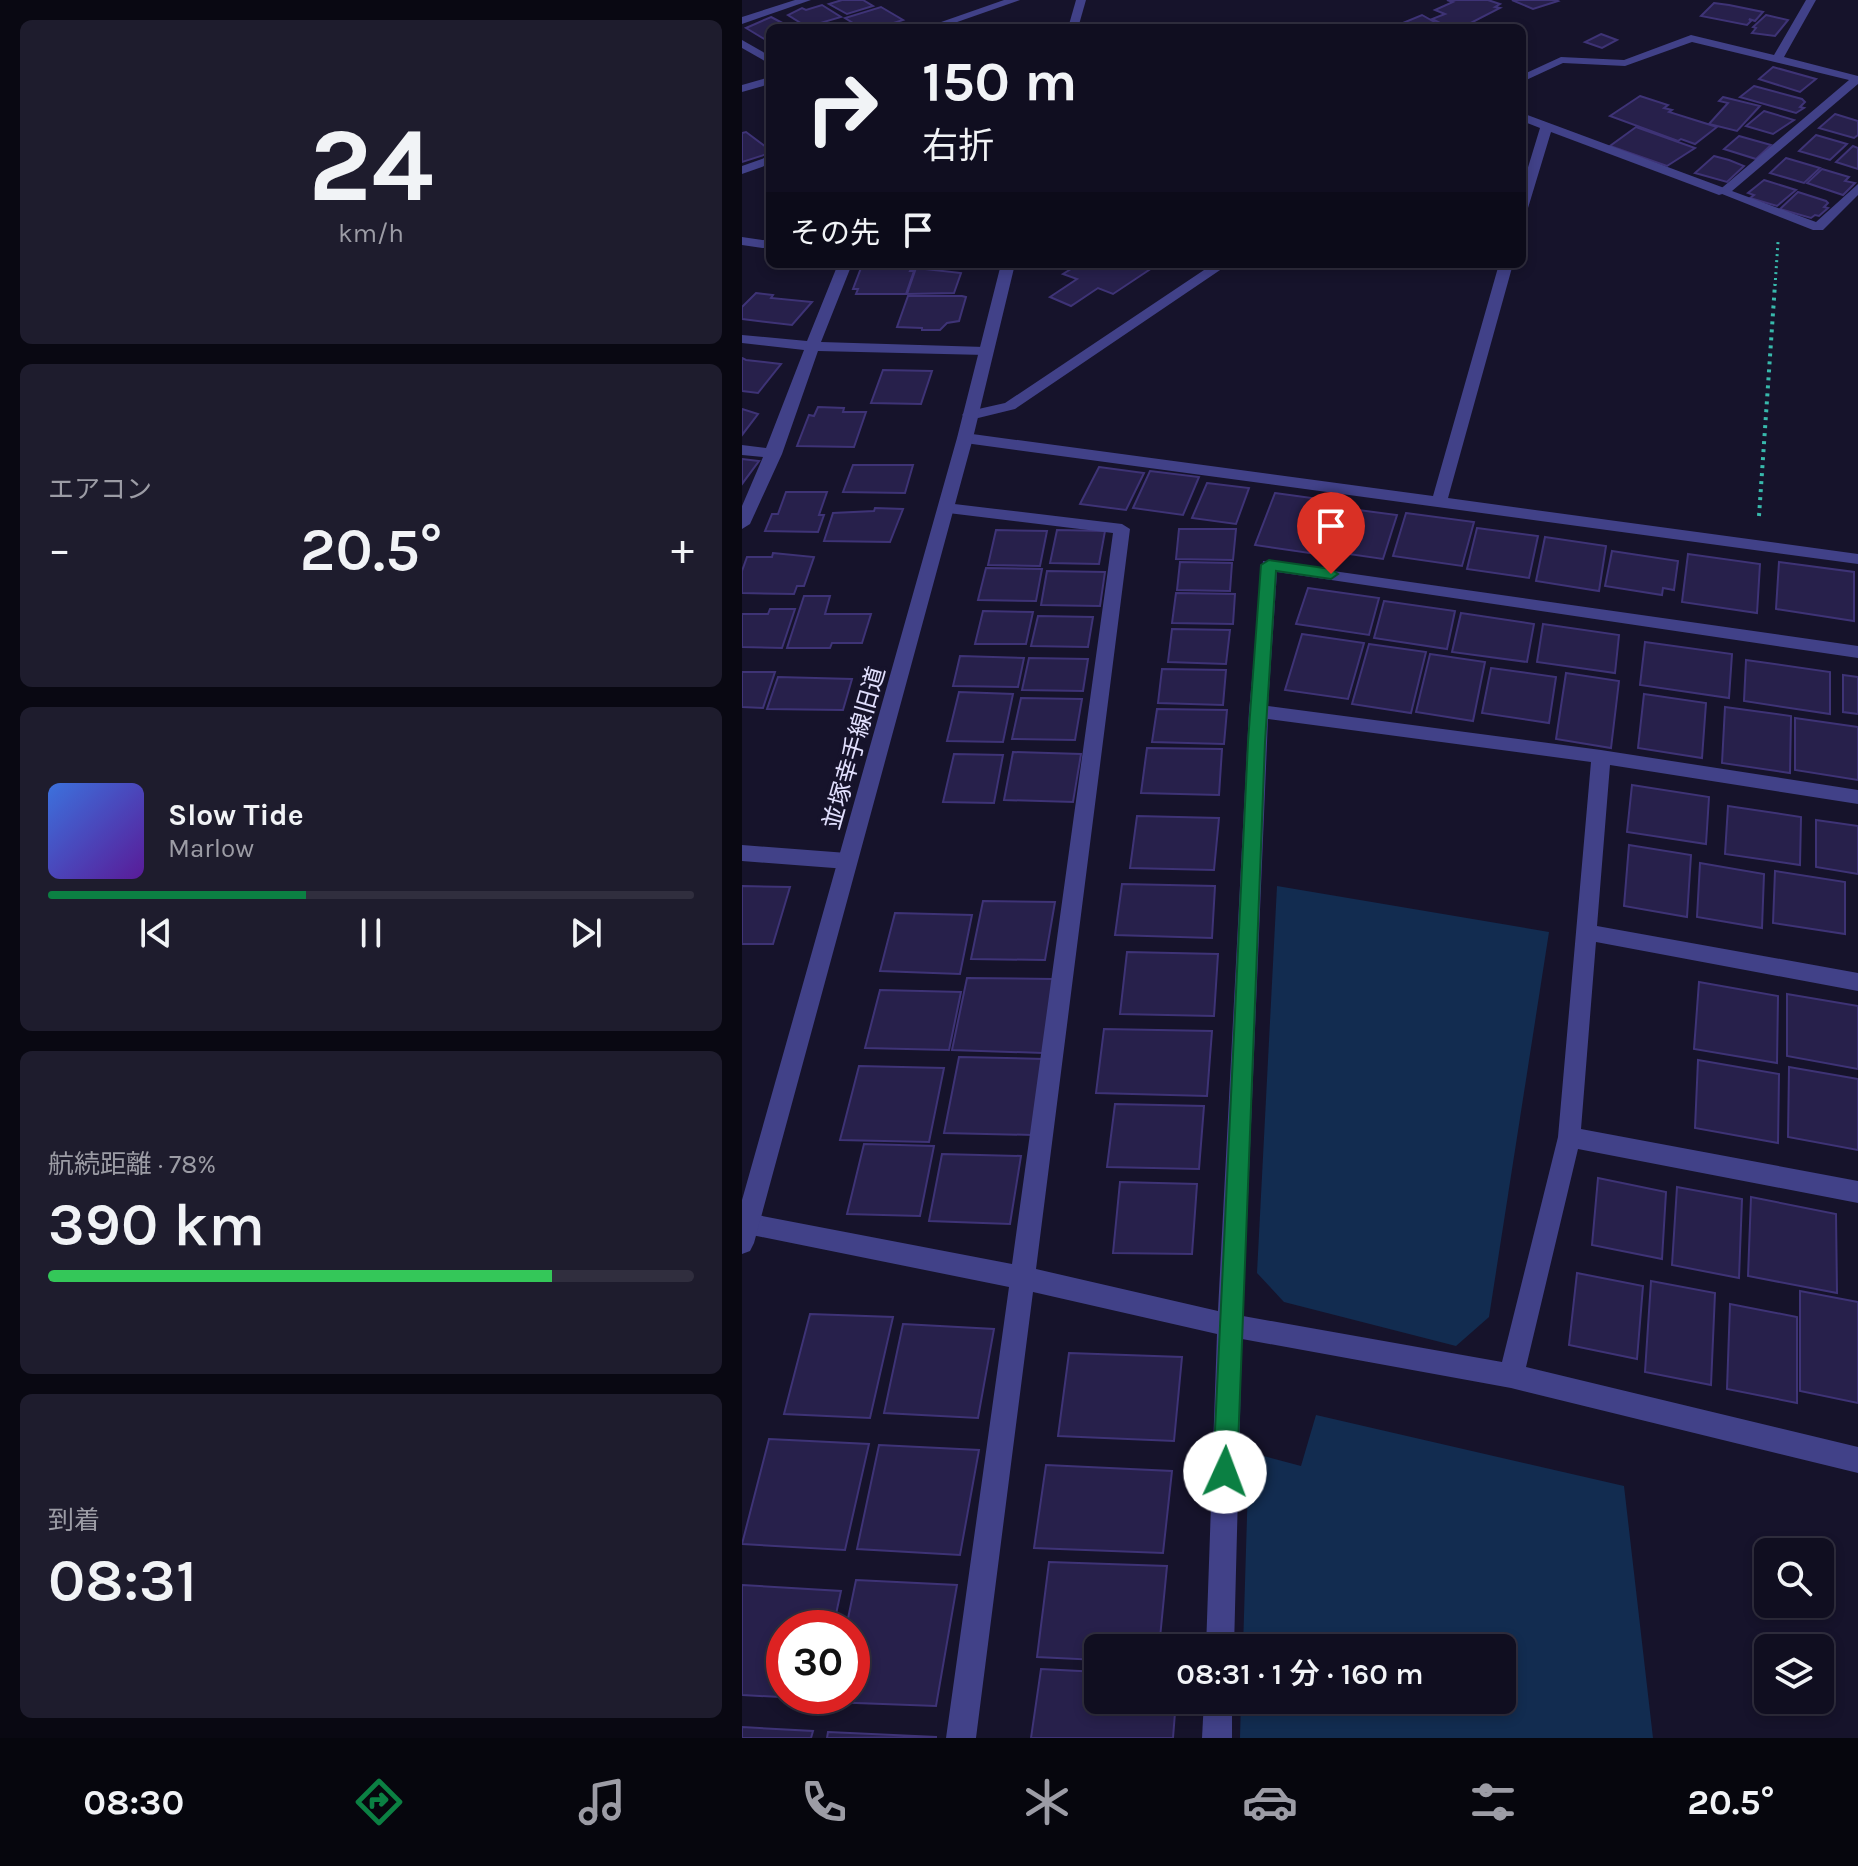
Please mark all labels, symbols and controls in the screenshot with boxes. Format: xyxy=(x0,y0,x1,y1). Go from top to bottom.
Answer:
text: 150 m xyxy=(922,49,1077,114)
icon: right xyxy=(790,56,894,160)
text: 24 xyxy=(309,105,433,226)
text: 右折 xyxy=(922,125,994,167)
icon: arrive xyxy=(896,208,940,252)
text: その先 xyxy=(790,215,880,251)
text: km/h xyxy=(338,218,404,249)
text: エアコン xyxy=(48,474,152,505)
pin xyxy=(1297,492,1365,574)
icon: arrive xyxy=(1309,504,1353,548)
text: 20.5° xyxy=(300,515,442,585)
text: − xyxy=(48,524,71,575)
text: + xyxy=(671,524,694,575)
street label: 並塚幸手線旧道 xyxy=(817,663,891,833)
text: Slow Tide xyxy=(168,797,304,833)
text: Marlow xyxy=(168,833,254,864)
icon: previous xyxy=(134,911,178,955)
icon: pause xyxy=(349,911,393,955)
icon: next xyxy=(564,911,608,955)
text: 航続距離 · 78% xyxy=(48,1149,216,1180)
text: 390 km xyxy=(48,1190,265,1260)
position arrow xyxy=(1183,1430,1267,1514)
text: 到着 xyxy=(48,1505,100,1536)
map controls xyxy=(1754,1538,1834,1714)
button: search xyxy=(1754,1538,1834,1618)
text: 08:31 xyxy=(48,1546,197,1616)
speed limit sign: 30 xyxy=(766,1610,870,1714)
button: layers xyxy=(1754,1634,1834,1714)
text: 08:31 · 1 分 · 160 m xyxy=(1176,1656,1424,1692)
icon: directions xyxy=(351,1774,407,1830)
icon: music xyxy=(574,1774,630,1830)
icon: phone xyxy=(796,1774,852,1830)
icon: climate xyxy=(1019,1774,1075,1830)
icon: car xyxy=(1242,1774,1298,1830)
icon: filters xyxy=(1465,1774,1521,1830)
text: 08:30 xyxy=(83,1781,184,1823)
text: 20.5° xyxy=(1687,1781,1775,1823)

